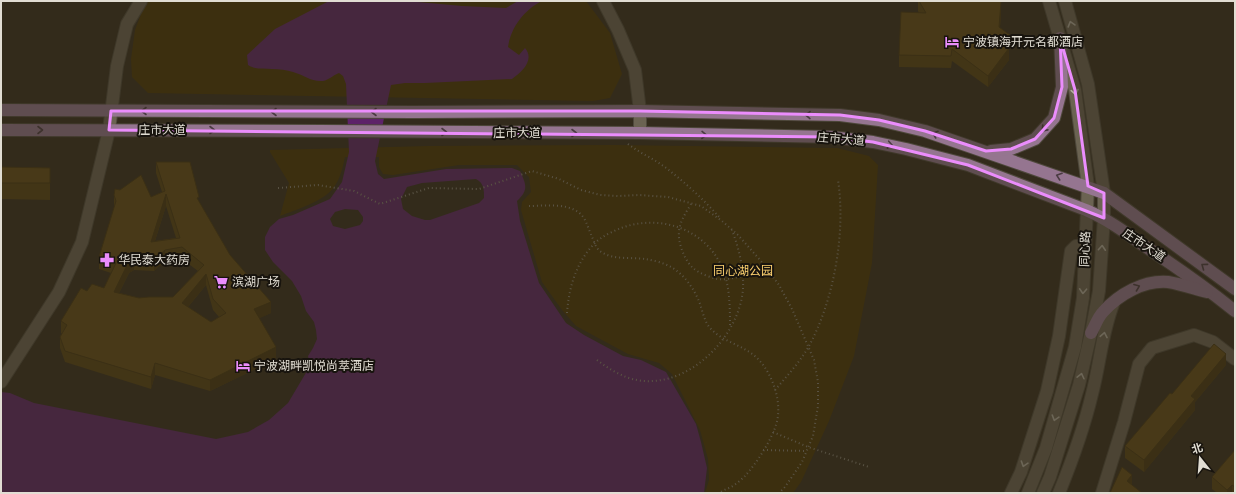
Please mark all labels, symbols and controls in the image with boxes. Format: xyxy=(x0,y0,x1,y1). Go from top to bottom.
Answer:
one-way arrow xyxy=(1067,20,1076,27)
place label: 宁波镇海开元名都酒店 xyxy=(963,33,1083,50)
hotel icon: 宁波镇海开元名都酒店 xyxy=(944,34,960,50)
one-way arrow xyxy=(1070,89,1078,96)
one-way arrow xyxy=(141,107,147,115)
one-way arrow xyxy=(271,108,277,116)
one-way arrow xyxy=(371,108,377,116)
one-way arrow xyxy=(805,110,811,119)
street label: 庄市大道 xyxy=(138,121,186,138)
street label: 庄市大道 xyxy=(493,124,541,141)
one-way arrow xyxy=(1042,124,1049,131)
one-way arrow xyxy=(37,126,43,134)
one-way arrow xyxy=(209,126,215,134)
one-way arrow xyxy=(441,128,447,136)
street label: 庄市大道 xyxy=(816,128,866,149)
one-way arrow xyxy=(571,129,577,137)
one-way arrow xyxy=(701,130,707,139)
one-way arrow xyxy=(932,131,939,139)
one-way arrow xyxy=(886,141,893,149)
one-way arrow xyxy=(1055,173,1062,181)
street label: 庄市大道 xyxy=(1120,224,1169,265)
street label: 同心路 xyxy=(1075,231,1094,267)
one-way arrow xyxy=(1098,245,1107,251)
place label: 华民泰大药房 xyxy=(118,251,190,268)
pharmacy icon: 华民泰大药房 xyxy=(99,252,115,268)
park label: 同心湖公园 xyxy=(713,262,773,279)
one-way arrow xyxy=(1201,264,1208,271)
place label: 滨湖广场 xyxy=(232,273,280,290)
supermarket icon: 滨湖广场 xyxy=(213,274,229,290)
one-way arrow xyxy=(1134,284,1141,292)
one-way arrow xyxy=(1079,288,1087,294)
one-way arrow xyxy=(1100,332,1108,338)
place label: 宁波湖畔凯悦尚萃酒店 xyxy=(254,357,374,374)
hotel icon: 宁波湖畔凯悦尚萃酒店 xyxy=(235,358,251,374)
one-way arrow xyxy=(1077,373,1085,379)
one-way arrow xyxy=(1051,414,1060,421)
north arrow xyxy=(1180,438,1220,478)
text: 北 xyxy=(1189,439,1205,458)
one-way arrow xyxy=(1020,460,1028,467)

